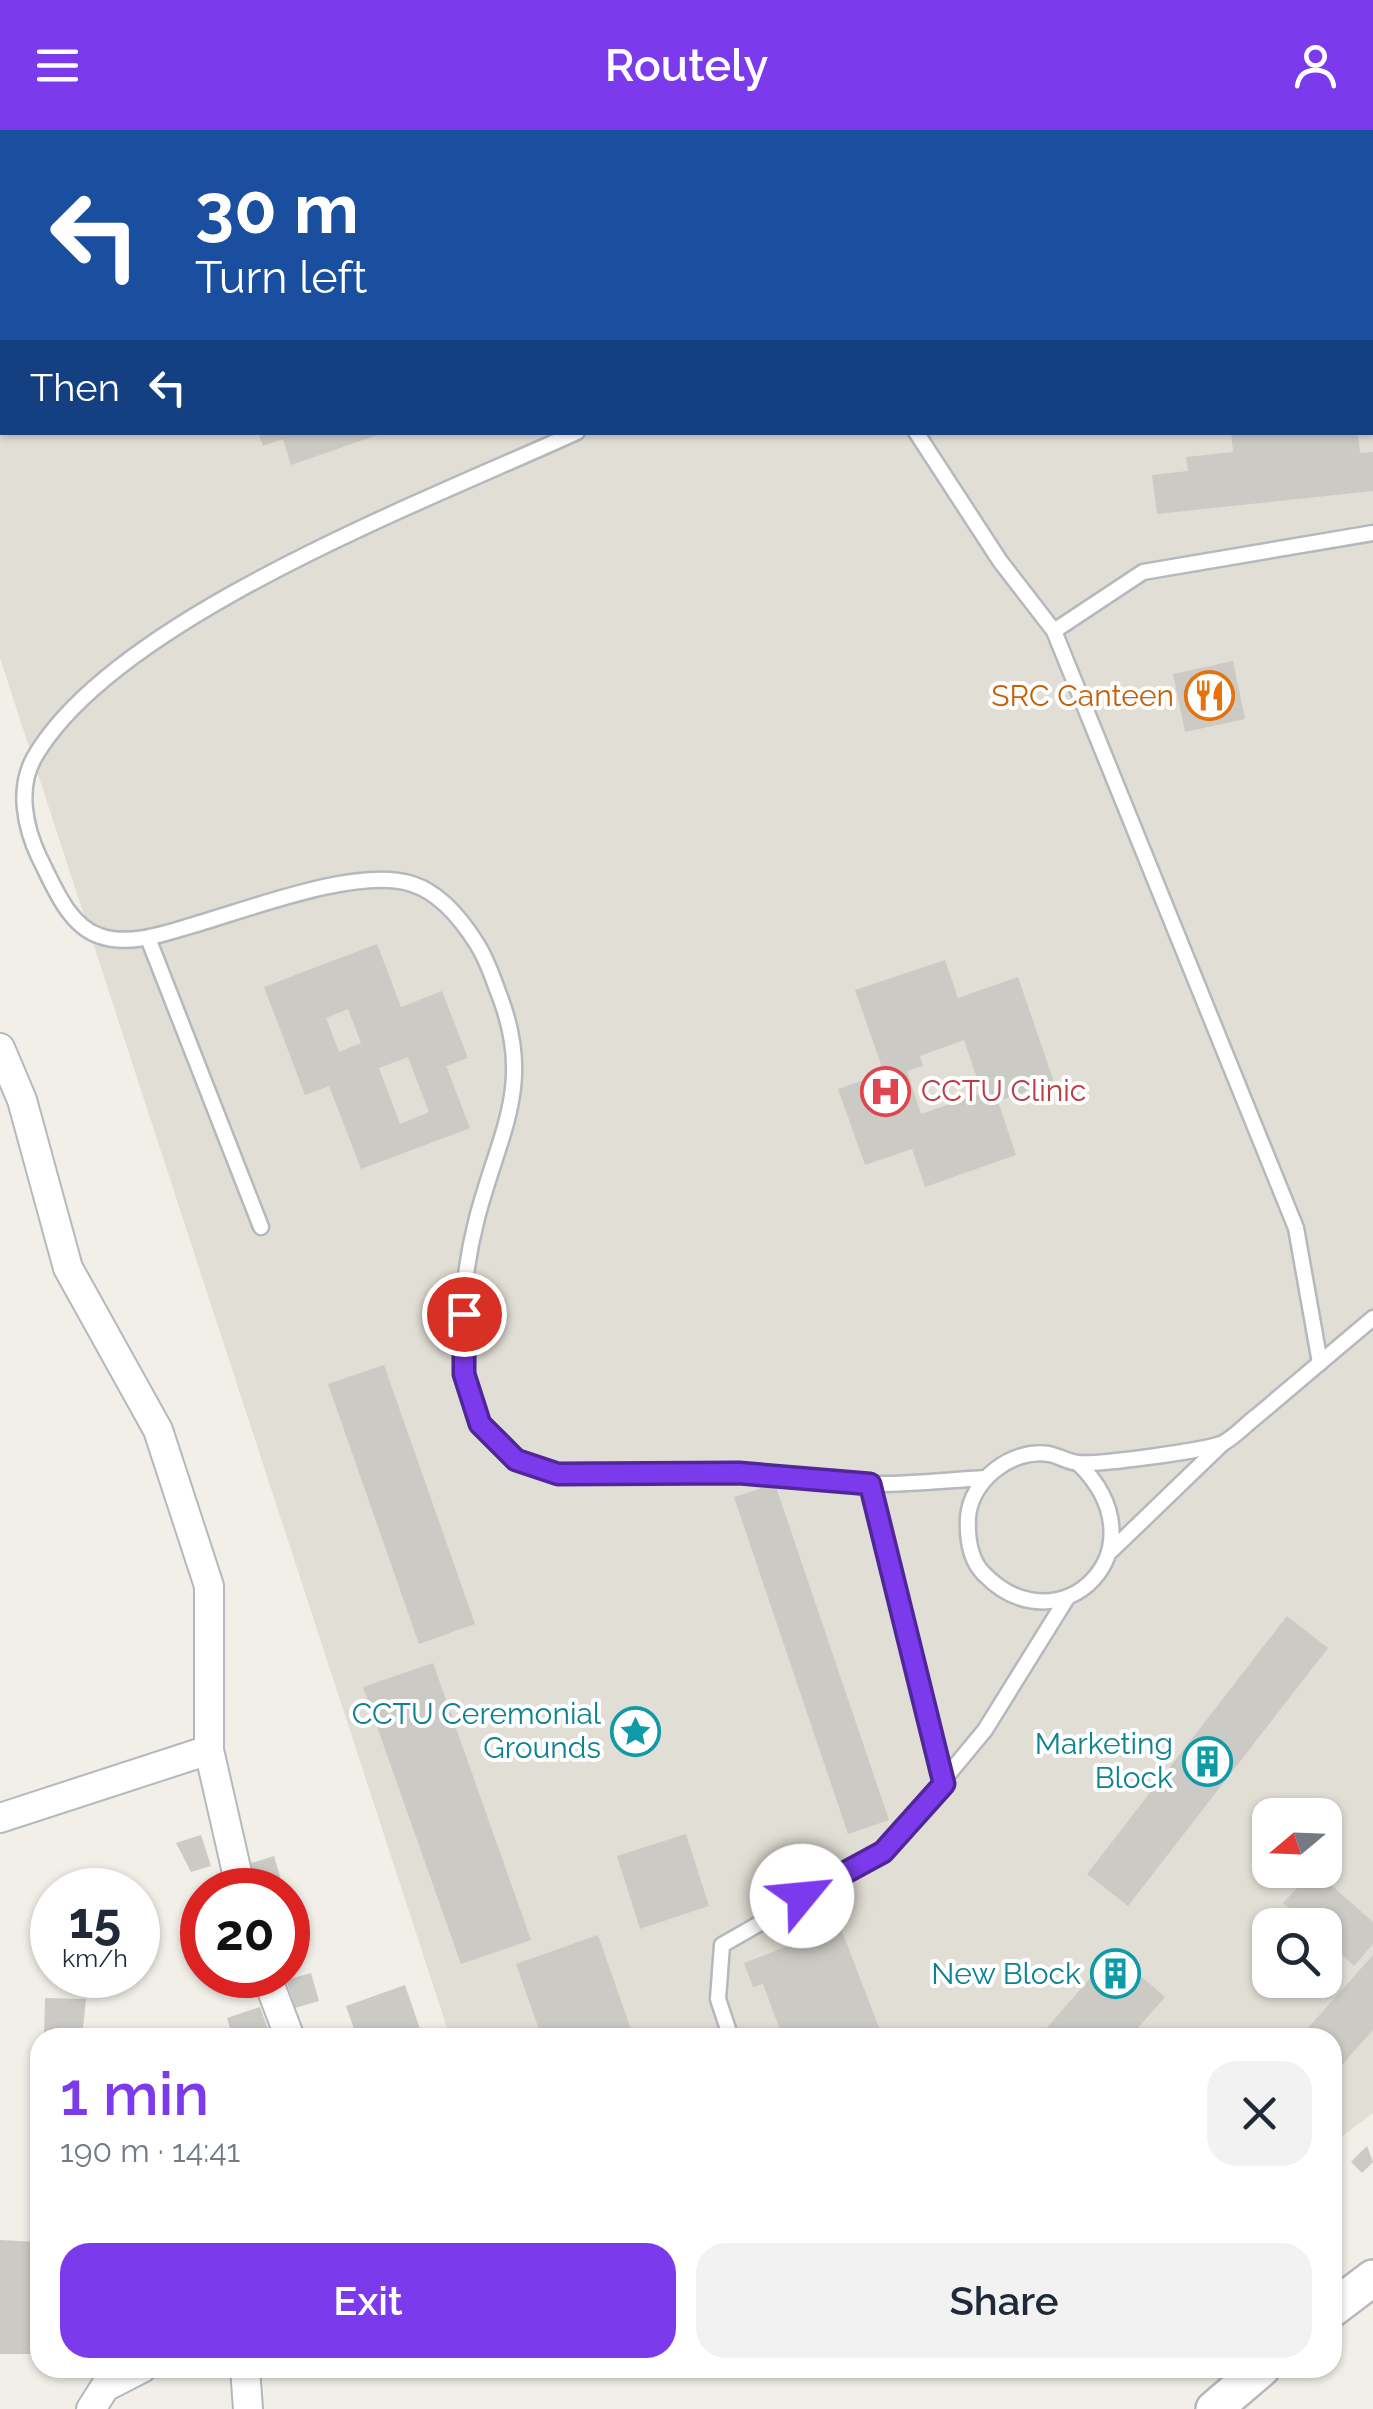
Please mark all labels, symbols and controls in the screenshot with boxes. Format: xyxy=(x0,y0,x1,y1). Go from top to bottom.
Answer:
icon: menu xyxy=(30,38,85,93)
icon: person xyxy=(1288,38,1343,93)
text: Routely xyxy=(605,39,768,92)
text: 30 m xyxy=(195,167,359,249)
icon: left xyxy=(30,170,160,300)
text: Turn left xyxy=(195,251,367,304)
icon: left xyxy=(140,360,195,415)
text: Then xyxy=(30,365,120,410)
restaurant icon: SRC Canteen xyxy=(1183,670,1235,722)
place label: SRC Canteen xyxy=(991,678,1174,713)
hospital icon: CCTU Clinic xyxy=(860,1065,912,1117)
place label: CCTU Clinic xyxy=(921,1073,1086,1108)
pin xyxy=(422,1272,507,1357)
icon: arrive xyxy=(437,1287,492,1342)
place label: CCTU Ceremonial Grounds xyxy=(352,1696,602,1765)
place icon: CCTU Ceremonial Grounds xyxy=(610,1705,662,1757)
place label: Marketing Block xyxy=(1035,1726,1173,1795)
building icon: Marketing Block xyxy=(1182,1735,1234,1787)
north arrow xyxy=(1252,1798,1342,1888)
map controls xyxy=(1252,1798,1342,1998)
position arrow xyxy=(750,1844,854,1948)
speed limit sign: 20 xyxy=(180,1868,310,1998)
text: 15 xyxy=(69,1891,121,1950)
button: search xyxy=(1252,1908,1342,1998)
text: km/h xyxy=(62,1943,128,1973)
building icon: New Block xyxy=(1090,1948,1142,2000)
place label: New Block xyxy=(931,1956,1081,1991)
text: 1 min xyxy=(60,2059,209,2129)
button: close xyxy=(1207,2061,1312,2166)
text: 190 m · 14:41 xyxy=(60,2132,240,2169)
button: Exit xyxy=(60,2243,676,2358)
button: Share xyxy=(696,2243,1312,2358)

